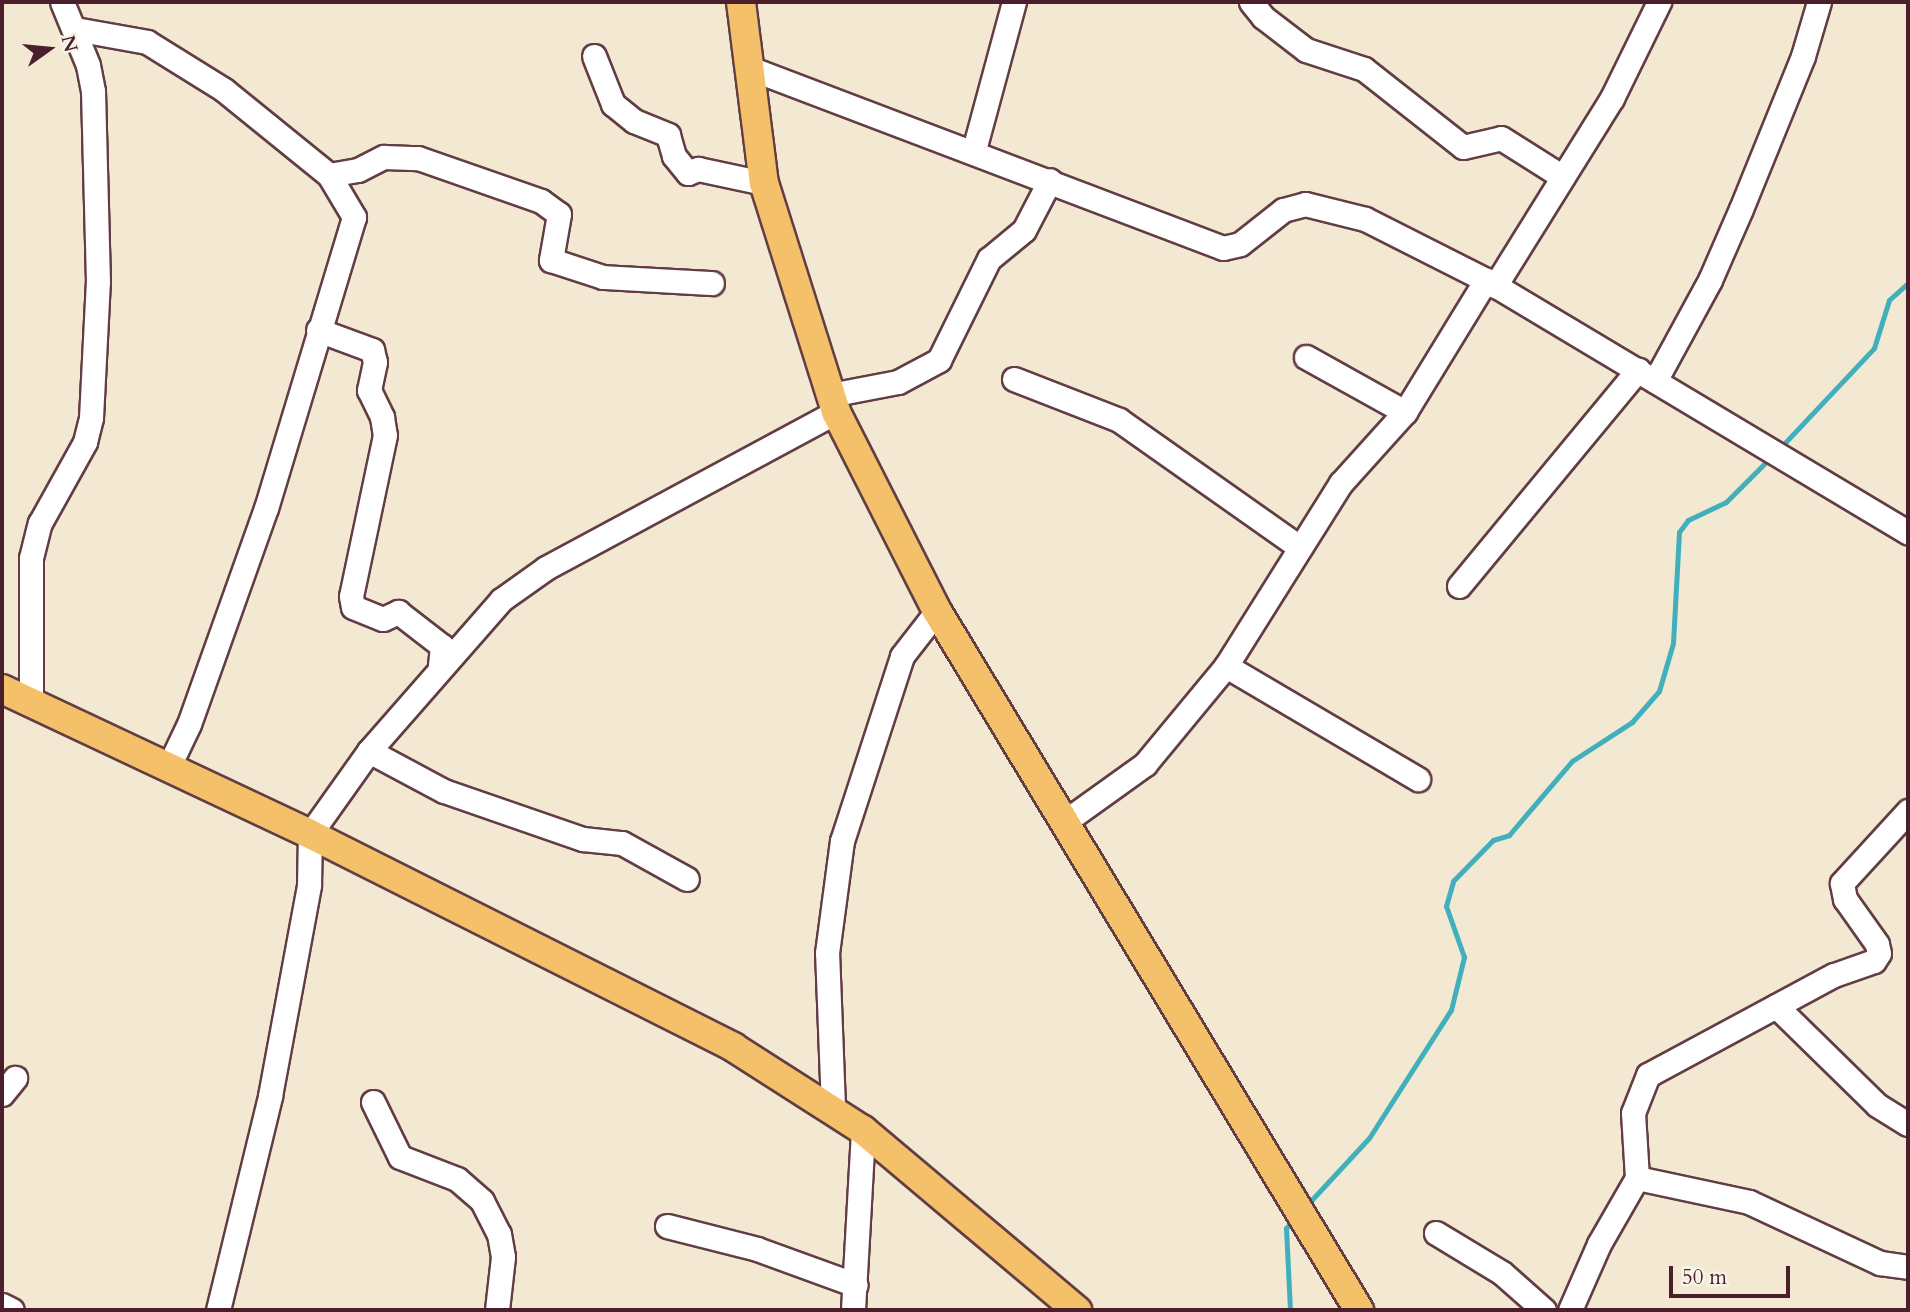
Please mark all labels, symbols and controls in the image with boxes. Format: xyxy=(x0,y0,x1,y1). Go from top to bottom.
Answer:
north arrow xyxy=(14,14,84,84)
text: N xyxy=(55,32,84,55)
scale bar xyxy=(1672,1252,1793,1296)
text: 50 m xyxy=(1682,1263,1727,1292)

